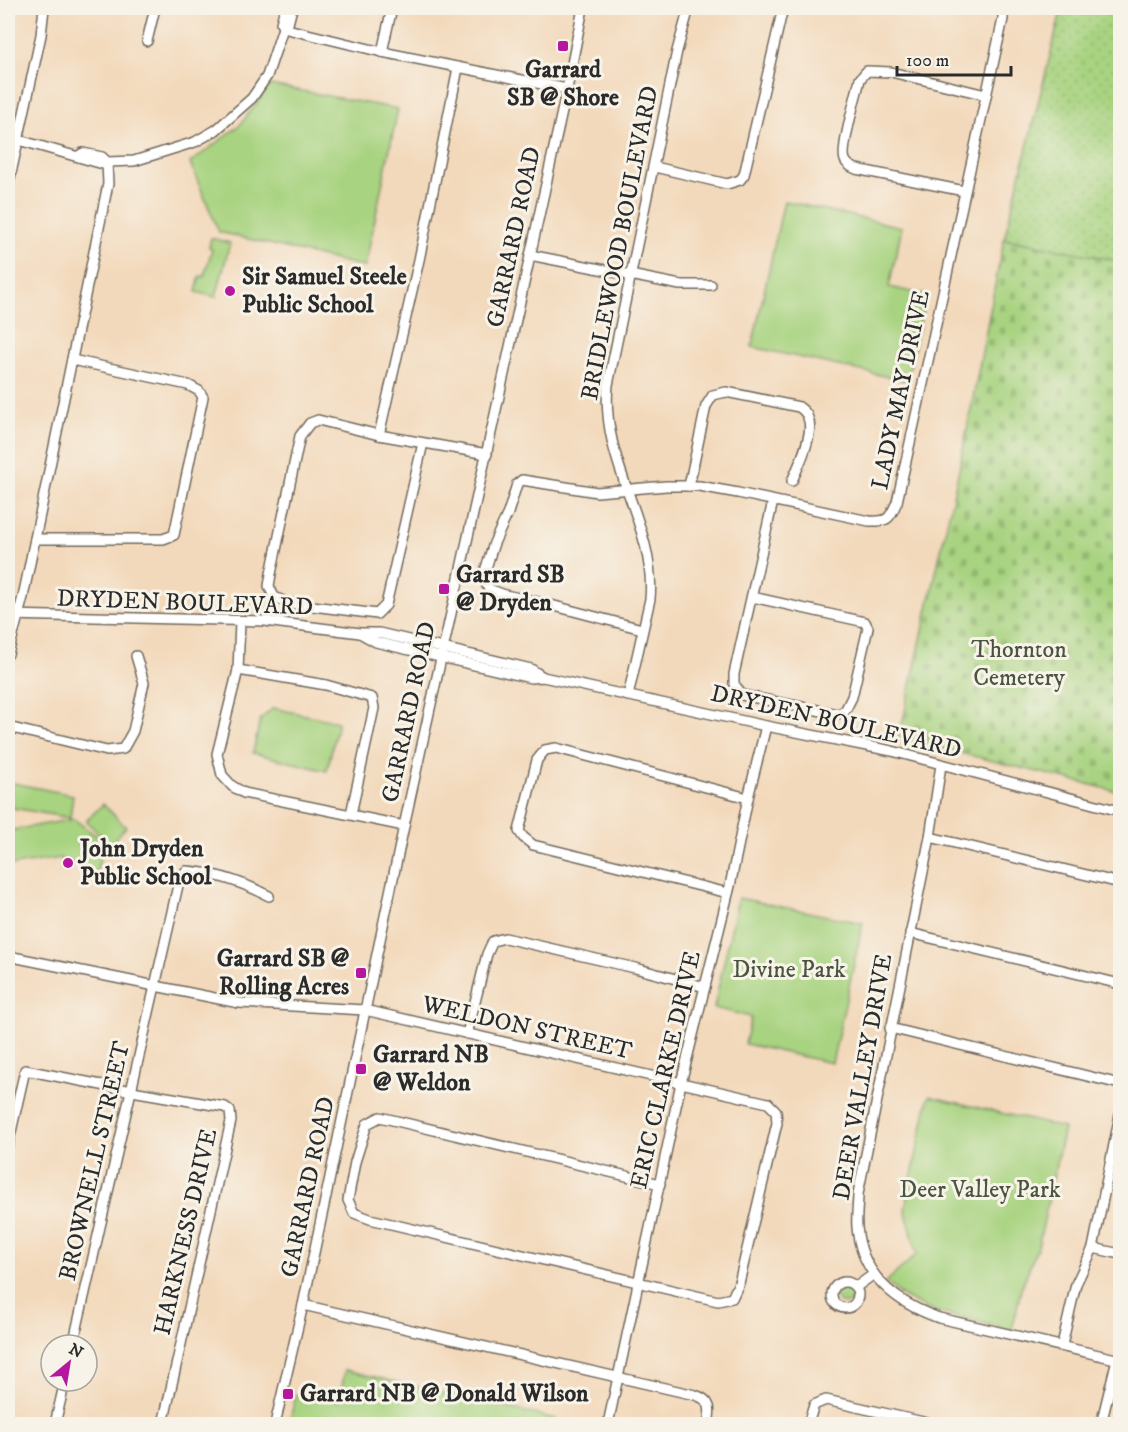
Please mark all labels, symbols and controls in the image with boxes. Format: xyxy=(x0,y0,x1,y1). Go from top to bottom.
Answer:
marker: Garrard SB @ Shore xyxy=(556,39,570,53)
scale bar xyxy=(897,39,1011,77)
text: 100 m xyxy=(906,50,949,72)
place label: Garrard SB @ Shore xyxy=(507,55,619,113)
street label: BRIDLEWOOD BOULEVARD xyxy=(575,83,665,403)
street label: GARRARD ROAD xyxy=(480,144,548,330)
place label: Sir Samuel Steele Public School xyxy=(242,262,407,320)
marker: Sir Samuel Steele Public School xyxy=(223,284,237,298)
street label: LADY MAY DRIVE xyxy=(865,287,937,493)
place label: Garrard SB @ Dryden xyxy=(456,560,565,618)
marker: Garrard SB @ Dryden xyxy=(437,582,451,596)
street label: DRYDEN BOULEVARD xyxy=(56,584,314,622)
street label: GARRARD ROAD xyxy=(375,619,443,805)
park label: Thornton Cemetery xyxy=(971,635,1067,693)
street label: DRYDEN BOULEVARD xyxy=(708,679,964,765)
place label: John Dryden Public School xyxy=(77,834,212,892)
marker: John Dryden Public School xyxy=(61,856,75,870)
place label: Garrard SB @ Rolling Acres xyxy=(217,944,350,1002)
street label: ERIC CLARKE DRIVE xyxy=(624,948,708,1192)
street label: DEER VALLEY DRIVE xyxy=(827,951,899,1203)
park label: Divine Park xyxy=(732,955,846,985)
marker: Garrard SB @ Rolling Acres xyxy=(354,966,368,980)
street label: WELDON STREET xyxy=(418,989,635,1067)
street label: BROWNELL STREET xyxy=(53,1038,137,1284)
place label: Garrard NB @ Weldon xyxy=(373,1040,489,1098)
marker: Garrard NB @ Weldon xyxy=(354,1062,368,1076)
street label: GARRARD ROAD xyxy=(274,1094,342,1280)
street label: HARKNESS DRIVE xyxy=(148,1126,224,1338)
park label: Deer Valley Park xyxy=(899,1175,1061,1205)
north arrow xyxy=(39,1333,99,1393)
text: N xyxy=(65,1339,87,1363)
place label: Garrard NB @ Donald Wilson xyxy=(300,1379,589,1409)
marker: Garrard NB @ Donald Wilson xyxy=(281,1387,295,1401)

